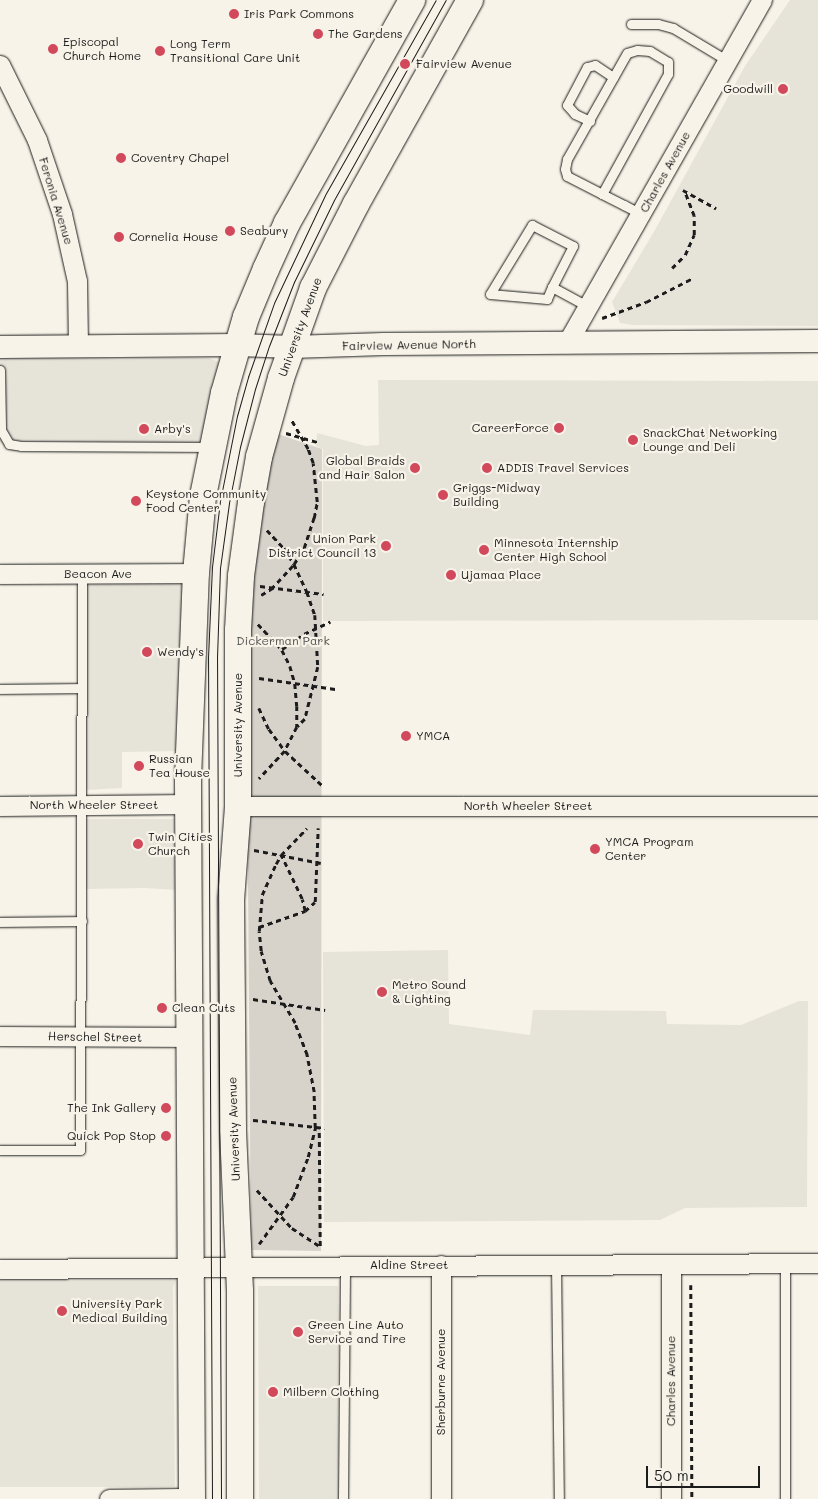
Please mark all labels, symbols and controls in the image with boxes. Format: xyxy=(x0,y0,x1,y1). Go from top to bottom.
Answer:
place label: Iris Park Commons xyxy=(244,7,354,21)
marker: Iris Park Commons xyxy=(228,8,240,20)
place label: The Gardens xyxy=(328,27,403,41)
marker: The Gardens xyxy=(312,28,324,40)
place label: Episcopal Church Home xyxy=(63,35,141,63)
place label: Long Term Transitional Care Unit xyxy=(170,37,300,65)
marker: Episcopal Church Home xyxy=(47,43,59,55)
marker: Long Term Transitional Care Unit xyxy=(154,45,166,57)
marker: Fairview Avenue xyxy=(398,57,412,71)
place label: Fairview Avenue xyxy=(416,57,512,71)
place label: Goodwill xyxy=(723,82,773,96)
marker: Goodwill xyxy=(777,83,789,95)
street label: Charles Avenue xyxy=(637,129,693,215)
place label: Coventry Chapel xyxy=(131,151,229,165)
marker: Coventry Chapel xyxy=(115,152,127,164)
street label: Feronia Avenue xyxy=(36,156,76,246)
place label: Seabury xyxy=(240,224,288,238)
marker: Seabury xyxy=(224,225,236,237)
place label: Cornelia House xyxy=(129,230,218,244)
marker: Cornelia House xyxy=(113,231,125,243)
street label: University Avenue xyxy=(275,275,325,379)
street label: Fairview Avenue North xyxy=(342,337,476,353)
place label: CareerForce xyxy=(472,421,549,435)
place label: Arby's xyxy=(154,422,191,436)
marker: CareerForce xyxy=(553,422,565,434)
marker: Arby's xyxy=(138,423,150,435)
place label: SnackChat Networking Lounge and Deli xyxy=(643,426,777,454)
marker: SnackChat Networking Lounge and Deli xyxy=(627,434,639,446)
place label: Global Braids and Hair Salon xyxy=(319,454,405,482)
place label: ADDIS Travel Services xyxy=(497,461,629,475)
marker: Global Braids and Hair Salon xyxy=(409,462,421,474)
marker: ADDIS Travel Services xyxy=(481,462,493,474)
place label: Griggs-Midway Building xyxy=(453,481,540,509)
place label: Keystone Community Food Center xyxy=(146,487,266,515)
marker: Griggs-Midway Building xyxy=(437,489,449,501)
marker: Keystone Community Food Center xyxy=(130,495,142,507)
place label: Union Park District Council 13 xyxy=(268,532,376,560)
place label: Minnesota Internship Center High School xyxy=(494,536,618,564)
marker: Union Park District Council 13 xyxy=(380,540,392,552)
marker: Minnesota Internship Center High School xyxy=(478,544,490,556)
street label: Beacon Ave xyxy=(64,567,132,581)
place label: Ujamaa Place xyxy=(461,568,541,582)
marker: Ujamaa Place xyxy=(445,569,457,581)
park label: Dickerman Park xyxy=(236,634,330,648)
place label: Wendy's xyxy=(157,645,204,659)
marker: Wendy's xyxy=(141,646,153,658)
street label: University Avenue xyxy=(231,673,245,777)
place label: YMCA xyxy=(416,729,450,743)
marker: YMCA xyxy=(400,730,412,742)
place label: Russian Tea House xyxy=(149,752,210,780)
marker: Russian Tea House xyxy=(133,760,145,772)
street label: North Wheeler Street xyxy=(30,798,158,812)
street label: North Wheeler Street xyxy=(464,799,592,813)
place label: Twin Cities Church xyxy=(148,830,213,858)
place label: YMCA Program Center xyxy=(605,835,694,863)
marker: Twin Cities Church xyxy=(132,838,144,850)
marker: YMCA Program Center xyxy=(589,843,601,855)
place label: Metro Sound & Lighting xyxy=(392,978,466,1006)
marker: Metro Sound & Lighting xyxy=(376,986,388,998)
place label: Clean Cuts xyxy=(172,1001,235,1015)
marker: Clean Cuts xyxy=(156,1002,168,1014)
street label: Herschel Street xyxy=(48,1029,142,1045)
street label: University Avenue xyxy=(225,1077,243,1181)
place label: The Ink Gallery xyxy=(67,1101,156,1115)
marker: The Ink Gallery xyxy=(160,1102,172,1114)
place label: Quick Pop Stop xyxy=(67,1129,156,1143)
marker: Quick Pop Stop xyxy=(160,1130,172,1142)
street label: Aldine Street xyxy=(370,1258,448,1272)
place label: University Park Medical Building xyxy=(72,1297,167,1325)
marker: University Park Medical Building xyxy=(56,1305,68,1317)
place label: Green Line Auto Service and Tire xyxy=(308,1318,406,1346)
marker: Green Line Auto Service and Tire xyxy=(292,1326,304,1338)
street label: Sherburne Avenue xyxy=(434,1329,448,1435)
street label: Charles Avenue xyxy=(664,1336,678,1426)
place label: Milbern Clothing xyxy=(283,1385,379,1399)
marker: Milbern Clothing xyxy=(267,1386,279,1398)
scale bar xyxy=(648,1456,762,1488)
text: 50 m xyxy=(654,1465,689,1485)

